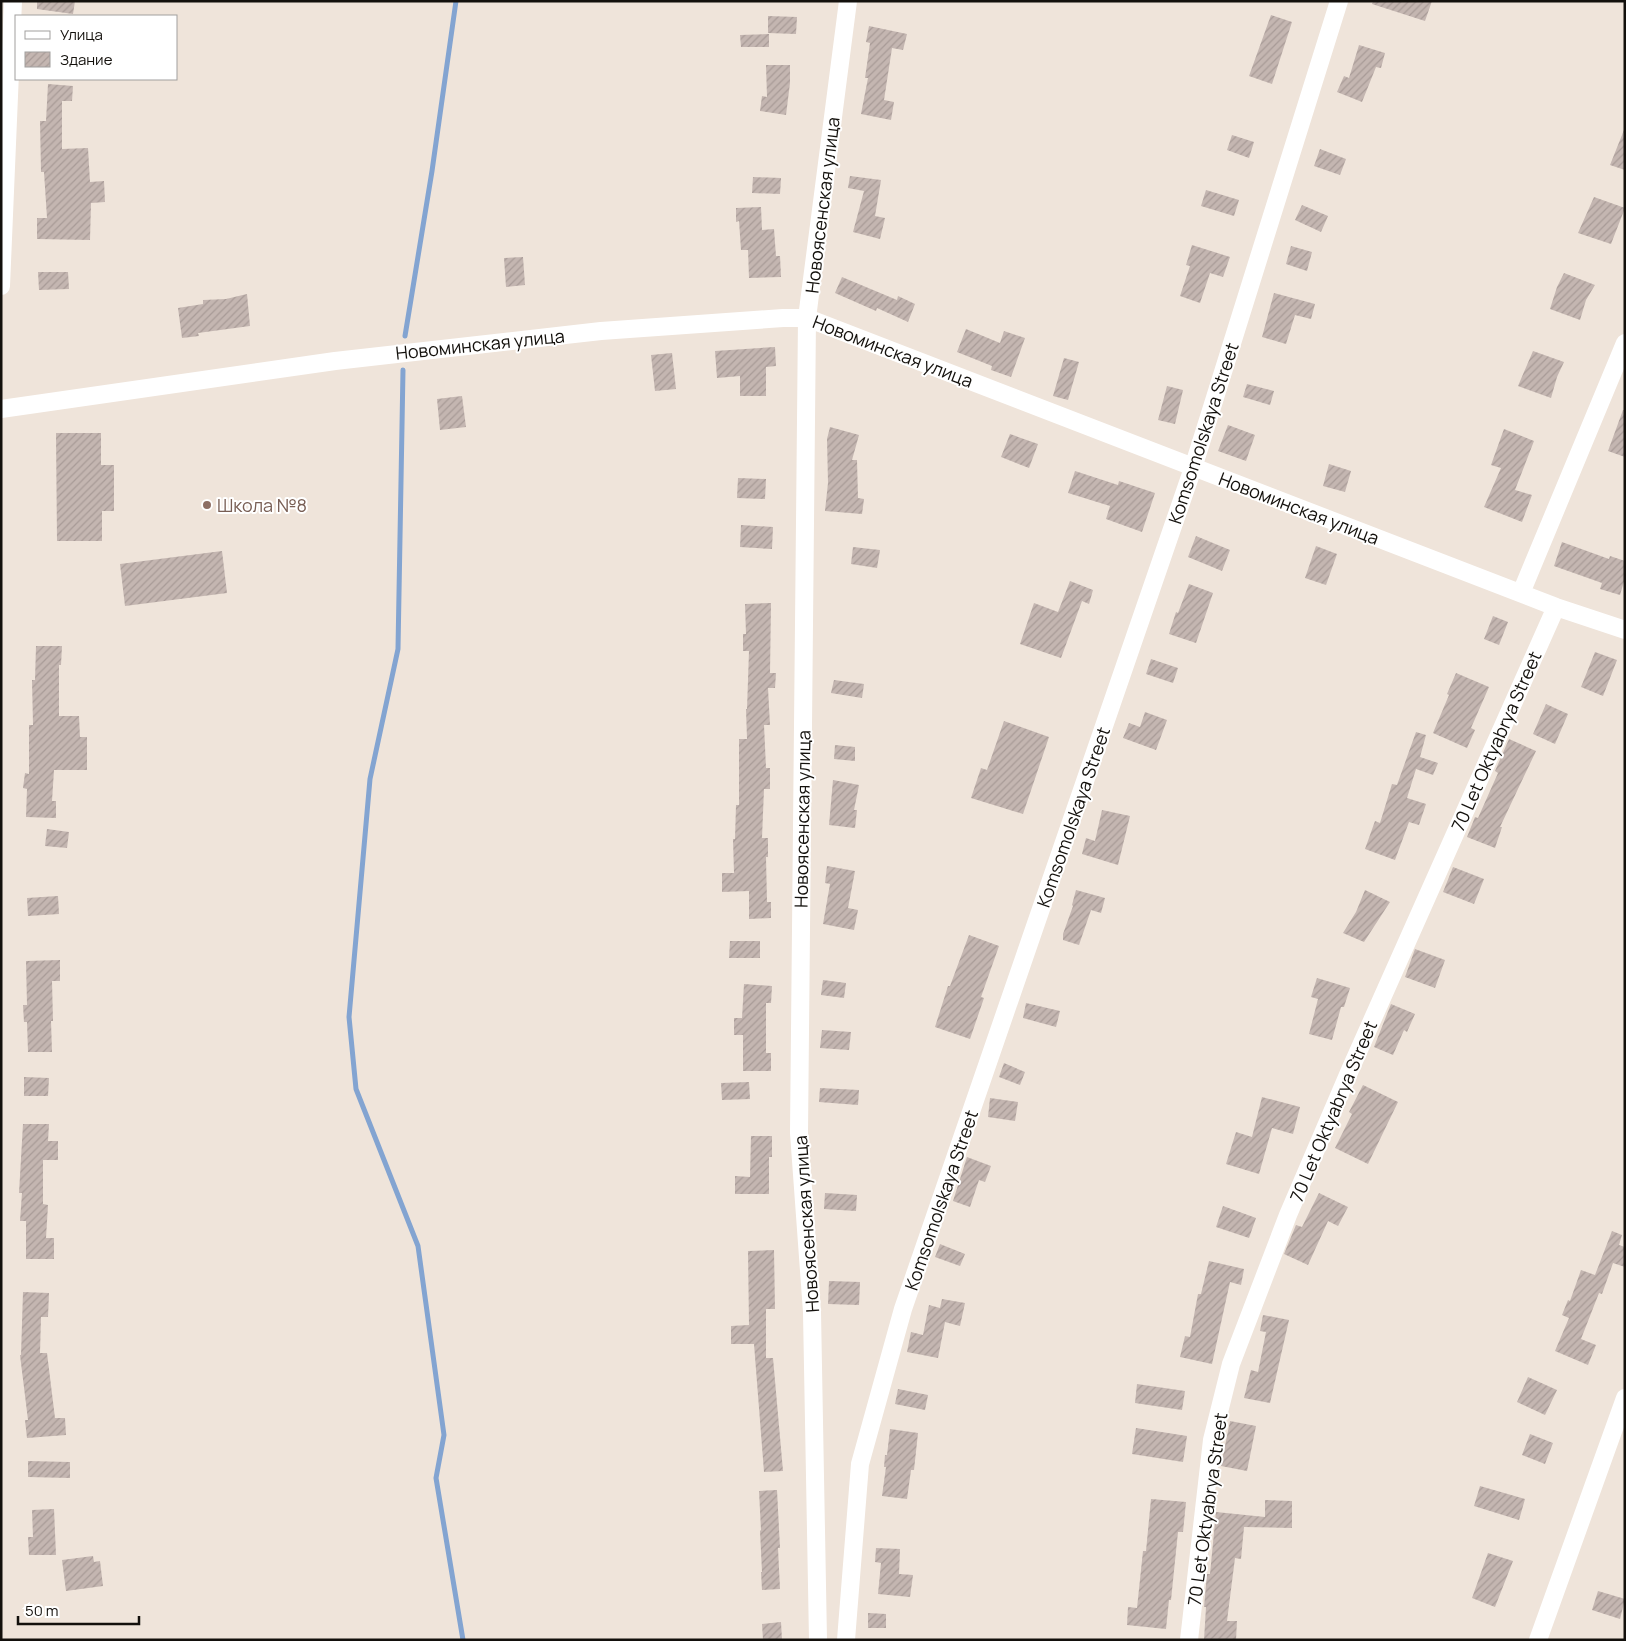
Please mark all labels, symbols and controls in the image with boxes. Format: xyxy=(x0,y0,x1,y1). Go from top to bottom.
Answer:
legend xyxy=(15,15,178,80)
text: Улица xyxy=(60,24,103,45)
text: Здание xyxy=(60,49,113,70)
street label: Новоясенская улица xyxy=(799,115,845,295)
street label: Новоминская улица xyxy=(809,309,977,393)
street label: Новоминская улица xyxy=(394,323,566,365)
street label: Komsomolskaya Street xyxy=(1162,339,1244,527)
street label: Новоминская улица xyxy=(1215,466,1383,550)
place label: Школа №8 xyxy=(217,493,307,517)
marker: Школа №8 xyxy=(201,499,213,511)
street label: 70 Let Oktyabrya Street xyxy=(1445,647,1547,835)
street label: Komsomolskaya Street xyxy=(1031,724,1115,910)
street label: Новоясенская улица xyxy=(788,730,816,908)
street label: 70 Let Oktyabrya Street xyxy=(1284,1017,1382,1205)
street label: Komsomolskaya Street xyxy=(899,1107,983,1293)
street label: Новоясенская улица xyxy=(788,1135,824,1313)
street label: 70 Let Oktyabrya Street xyxy=(1182,1411,1232,1607)
scale bar xyxy=(18,1594,139,1626)
text: 50 m xyxy=(25,1600,59,1621)

